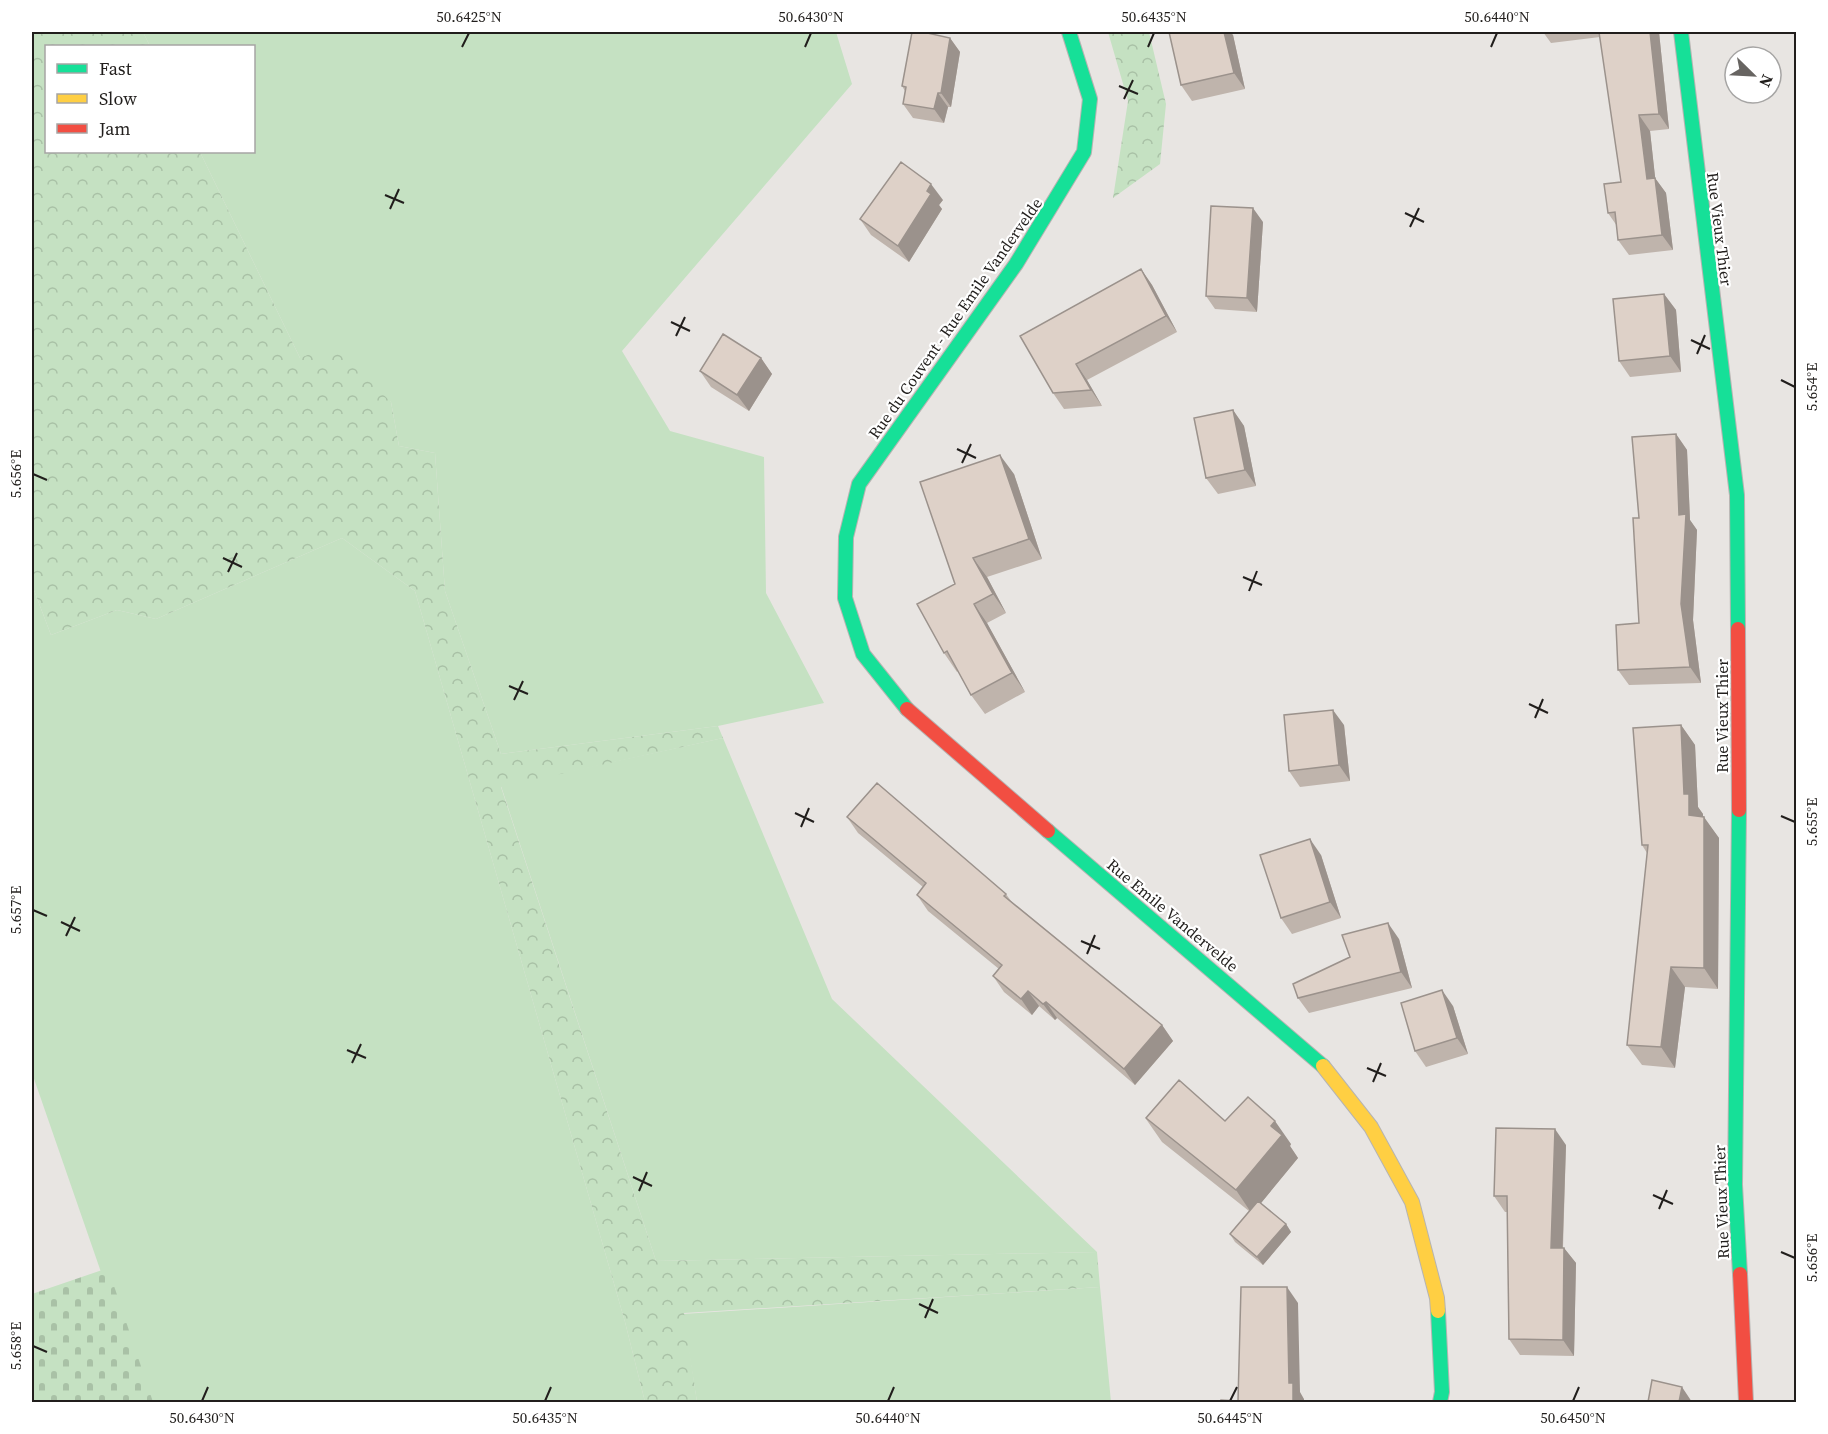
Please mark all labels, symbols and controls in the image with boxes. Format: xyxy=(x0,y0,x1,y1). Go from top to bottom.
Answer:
text: 50.6425°N xyxy=(436,6,502,27)
text: 50.6430°N xyxy=(778,6,844,27)
text: 50.6435°N xyxy=(1121,6,1187,27)
text: 50.6440°N xyxy=(1464,6,1530,27)
legend xyxy=(45,45,255,153)
north arrow xyxy=(1723,45,1783,105)
text: Fast xyxy=(99,56,132,81)
text: N xyxy=(1754,71,1779,91)
text: Slow xyxy=(99,86,137,111)
text: Jam xyxy=(98,116,131,141)
street label: Rue Vieux Thier xyxy=(1702,171,1738,287)
street label: Rue du Couvent - Rue Emile Vandervelde xyxy=(863,193,1047,443)
text: 5.654°E xyxy=(1801,363,1822,411)
text: 5.656°E xyxy=(5,450,26,498)
street label: Rue Vieux Thier xyxy=(1711,659,1733,773)
text: 5.655°E xyxy=(1801,798,1822,846)
street label: Rue Emile Vandervelde xyxy=(1103,853,1243,977)
text: 5.657°E xyxy=(5,886,26,934)
street label: Rue Vieux Thier xyxy=(1708,1144,1734,1259)
text: 5.656°E xyxy=(1801,1234,1822,1282)
text: 5.658°E xyxy=(5,1322,26,1370)
text: 50.6430°N xyxy=(169,1407,235,1428)
text: 50.6435°N xyxy=(512,1407,578,1428)
text: 50.6440°N xyxy=(855,1407,921,1428)
text: 50.6445°N xyxy=(1197,1407,1263,1428)
text: 50.6450°N xyxy=(1540,1407,1606,1428)

